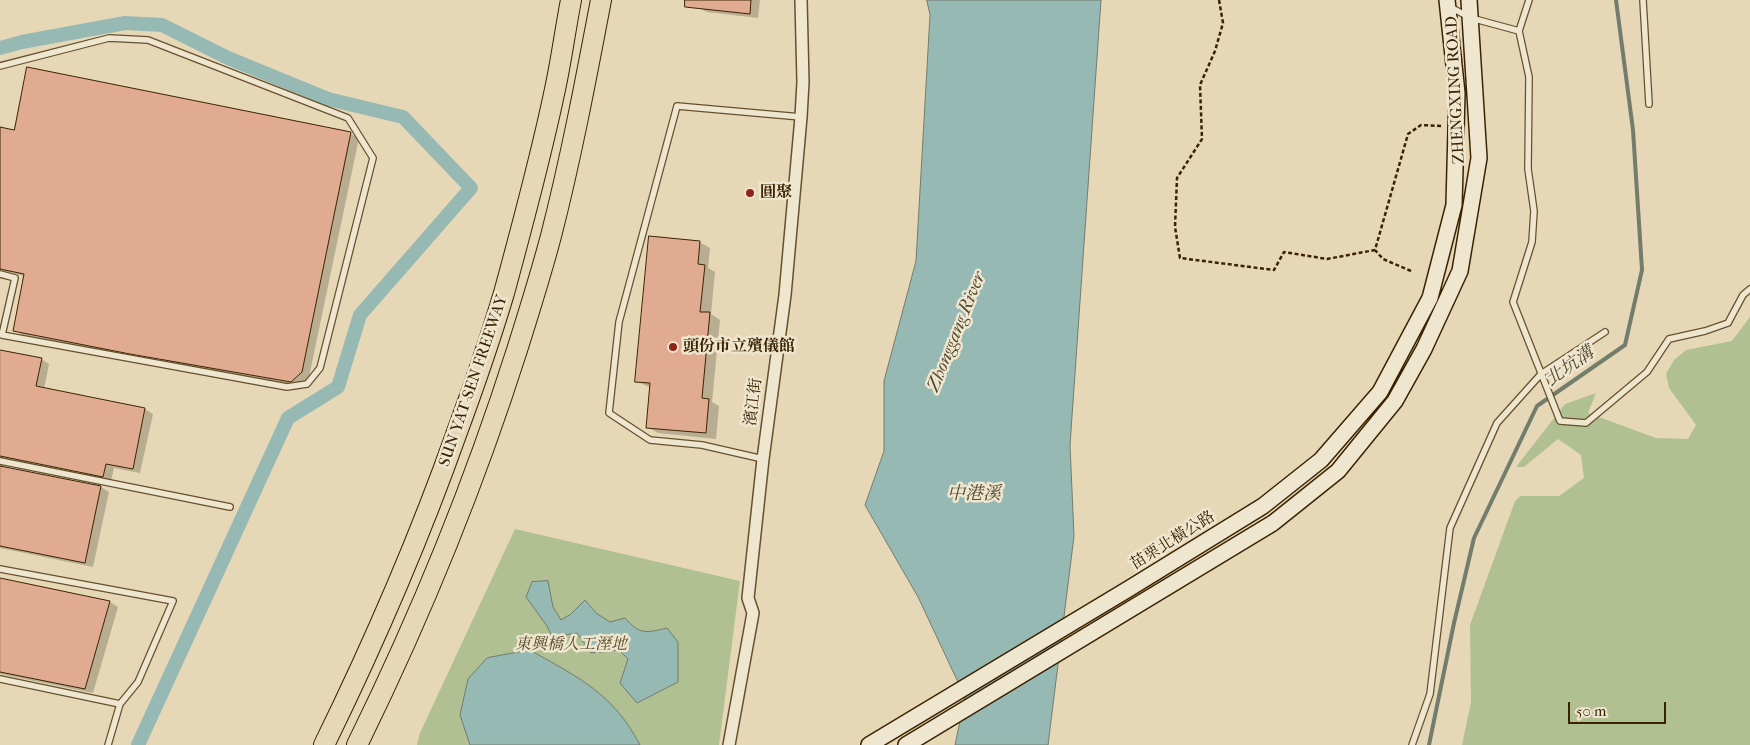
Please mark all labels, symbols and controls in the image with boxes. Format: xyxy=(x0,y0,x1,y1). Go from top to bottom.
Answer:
street label: ZHENGXING ROAD xyxy=(1443,16,1469,164)
place label: 圓聚 xyxy=(760,183,792,203)
marker: 圓聚 xyxy=(744,187,756,199)
water label: Zhonggang River xyxy=(923,269,991,395)
street label: SUN YAT-SEN FREEWAY xyxy=(436,293,512,469)
place label: 頭份市立殯儀館 xyxy=(683,337,795,357)
marker: 頭份市立殯儀館 xyxy=(667,341,679,353)
water label: 北坑溝 xyxy=(1542,343,1598,391)
street label: 濱江街 xyxy=(742,377,766,427)
water label: 中港溪 xyxy=(947,484,1001,506)
street label: 苗栗北橫公路 xyxy=(1127,507,1219,575)
park label: 東興橋人工溼地 xyxy=(515,635,627,655)
scale bar xyxy=(1570,692,1668,724)
text: 50 m xyxy=(1576,702,1606,720)

